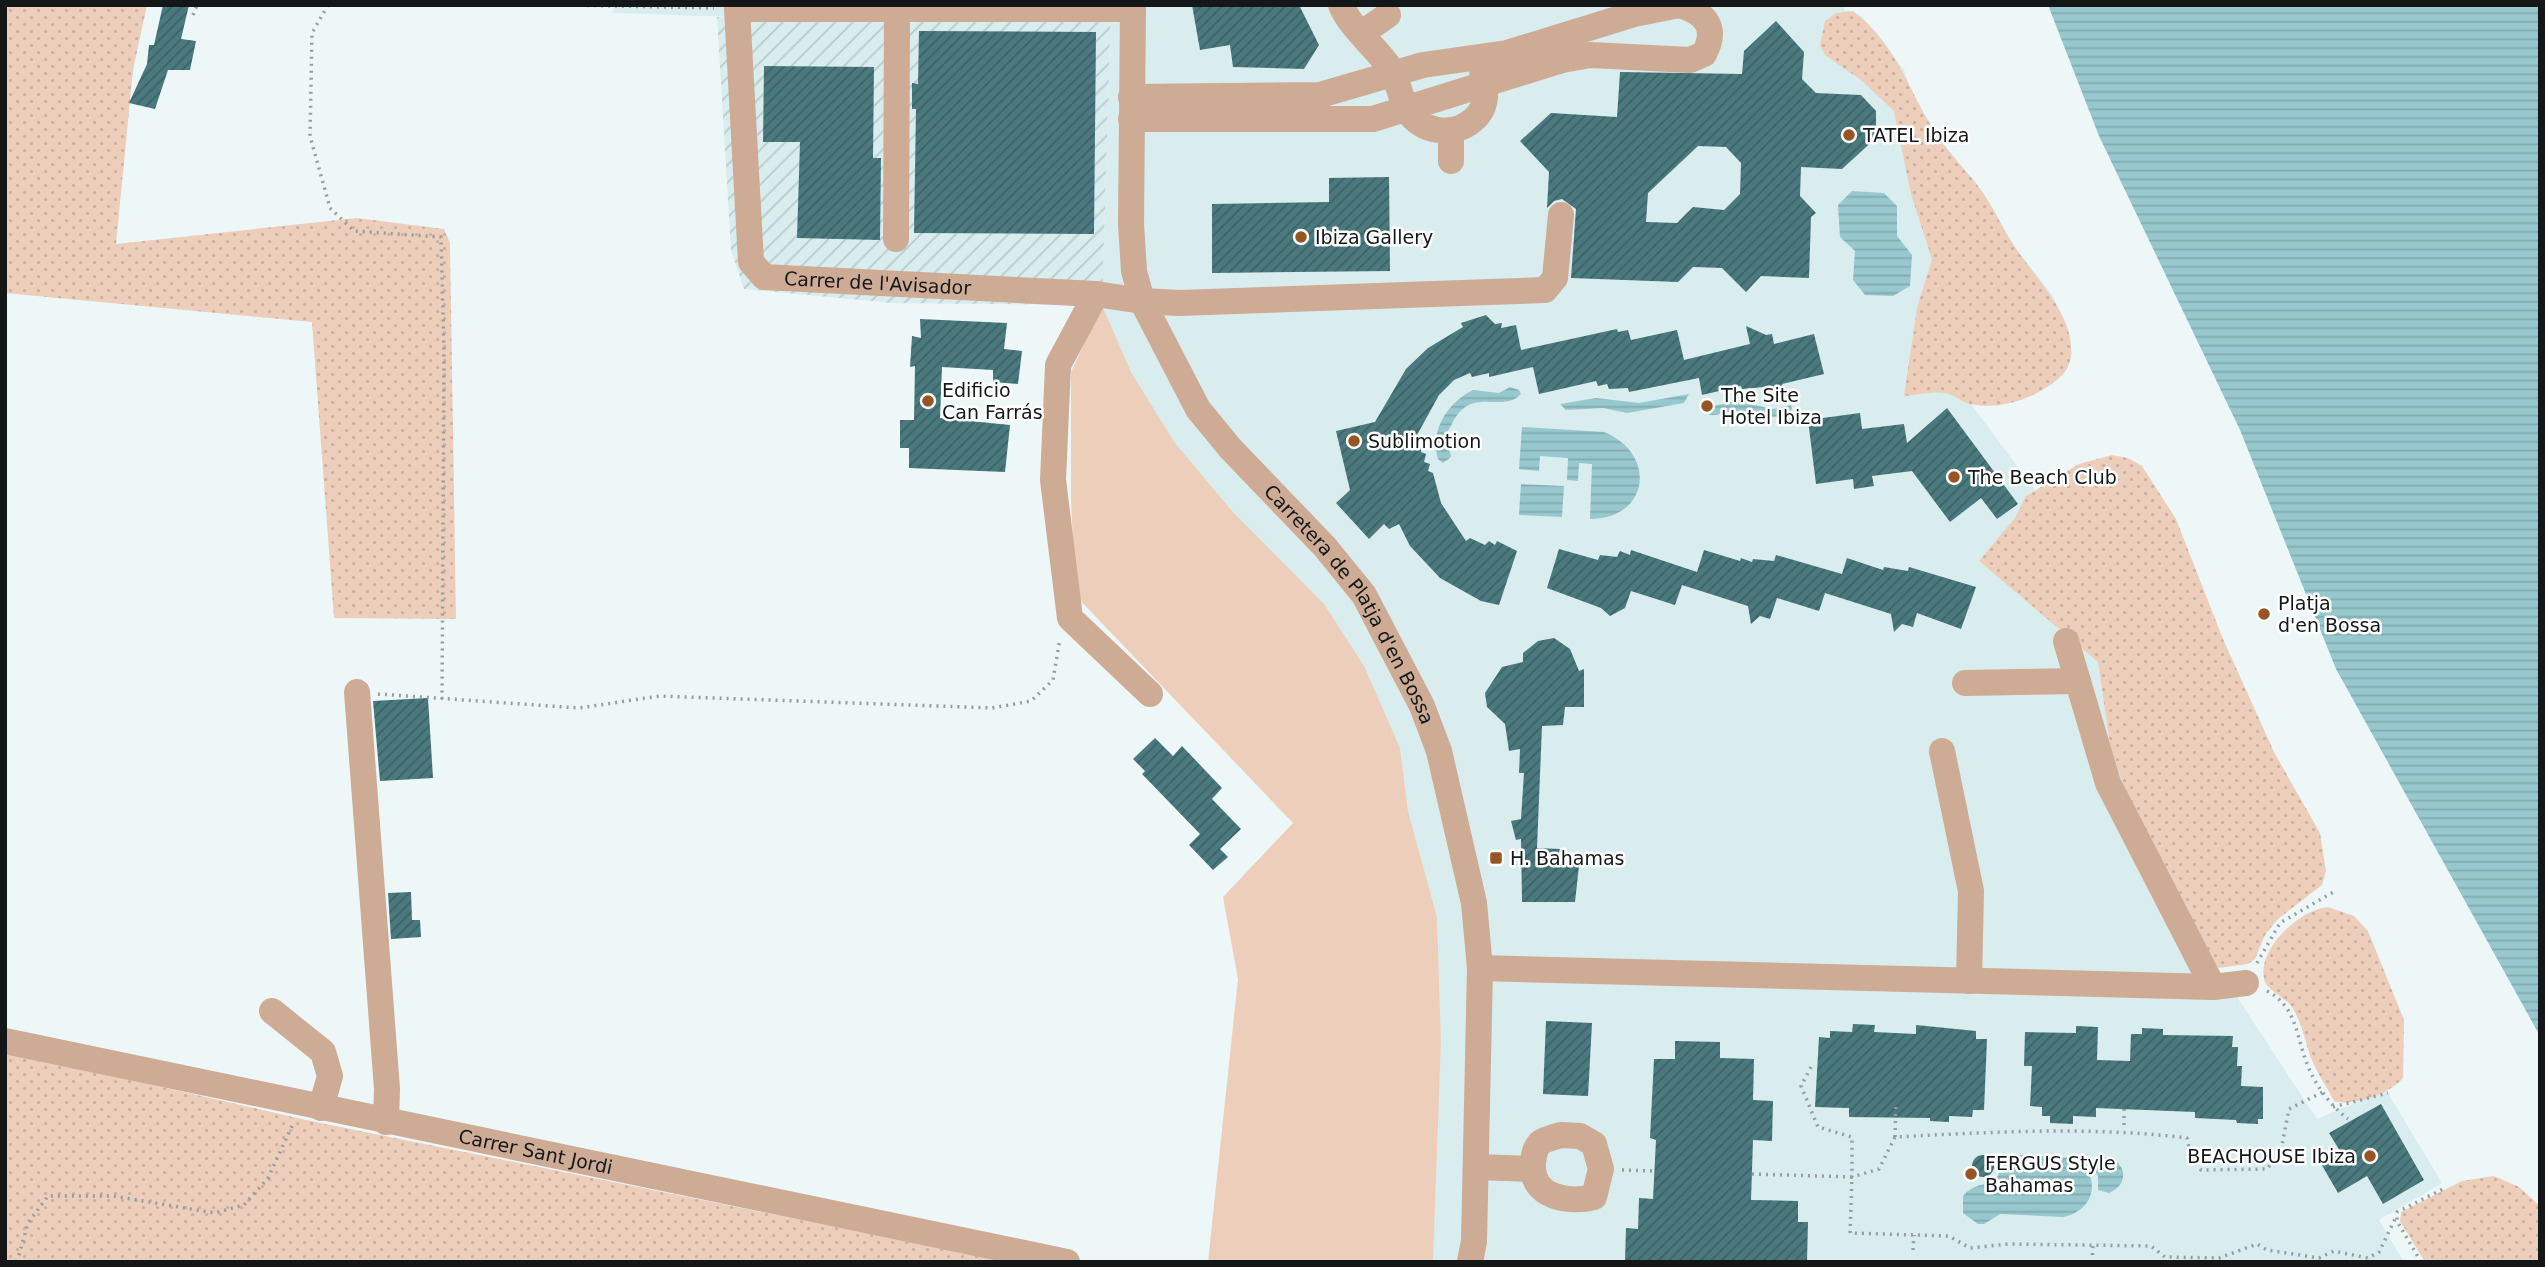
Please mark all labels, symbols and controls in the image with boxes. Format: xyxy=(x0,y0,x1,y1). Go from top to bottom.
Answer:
place label: TATEL Ibiza xyxy=(1862,124,1969,146)
marker: TATEL Ibiza xyxy=(1841,127,1857,143)
place label: Ibiza Gallery xyxy=(1315,226,1433,248)
marker: Ibiza Gallery xyxy=(1293,229,1309,245)
street label: Carrer de l'Avisador xyxy=(784,267,972,299)
place label: Edificio Can Farrás xyxy=(942,379,1043,423)
place label: The Site Hotel Ibiza xyxy=(1720,384,1822,428)
marker: Edificio Can Farrás xyxy=(920,393,936,409)
marker: The Site Hotel Ibiza xyxy=(1699,398,1715,414)
place label: Sublimotion xyxy=(1368,430,1481,452)
marker: Sublimotion xyxy=(1346,433,1362,449)
place label: The Beach Club xyxy=(1967,466,2117,488)
marker: The Beach Club xyxy=(1946,469,1962,485)
street label: Carretera de Platja d'en Bossa xyxy=(1260,480,1439,727)
place label: Platja d'en Bossa xyxy=(2278,592,2381,636)
marker: Platja d'en Bossa xyxy=(2256,606,2272,622)
place label: H. Bahamas xyxy=(1510,847,1624,869)
marker: H. Bahamas xyxy=(1488,850,1504,866)
street label: Carrer Sant Jordi xyxy=(457,1125,615,1178)
place label: BEACHOUSE Ibiza xyxy=(2187,1145,2356,1167)
marker: BEACHOUSE Ibiza xyxy=(2362,1148,2378,1164)
place label: FERGUS Style Bahamas xyxy=(1985,1152,2116,1196)
marker: FERGUS Style Bahamas xyxy=(1963,1166,1979,1182)

